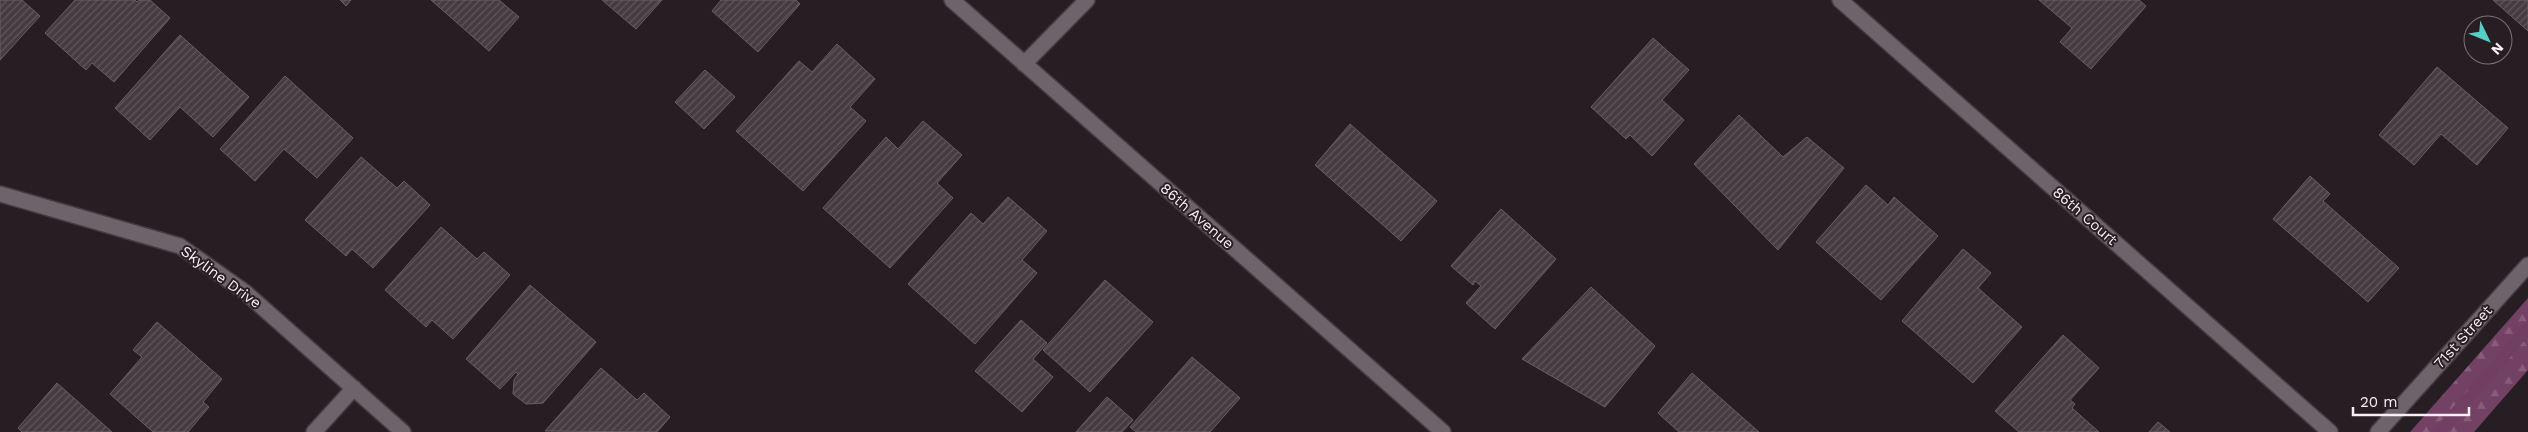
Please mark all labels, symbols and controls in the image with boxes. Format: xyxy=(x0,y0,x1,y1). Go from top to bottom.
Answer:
north arrow xyxy=(2463,15,2513,65)
text: N xyxy=(2488,40,2507,58)
street label: 86th Avenue xyxy=(1157,179,1237,253)
street label: 86th Court xyxy=(2049,183,2121,249)
street label: Skyline Drive xyxy=(177,242,265,312)
street label: 71st Street xyxy=(2430,301,2496,372)
scale bar xyxy=(2353,384,2469,416)
text: 20 m xyxy=(2360,393,2398,411)

